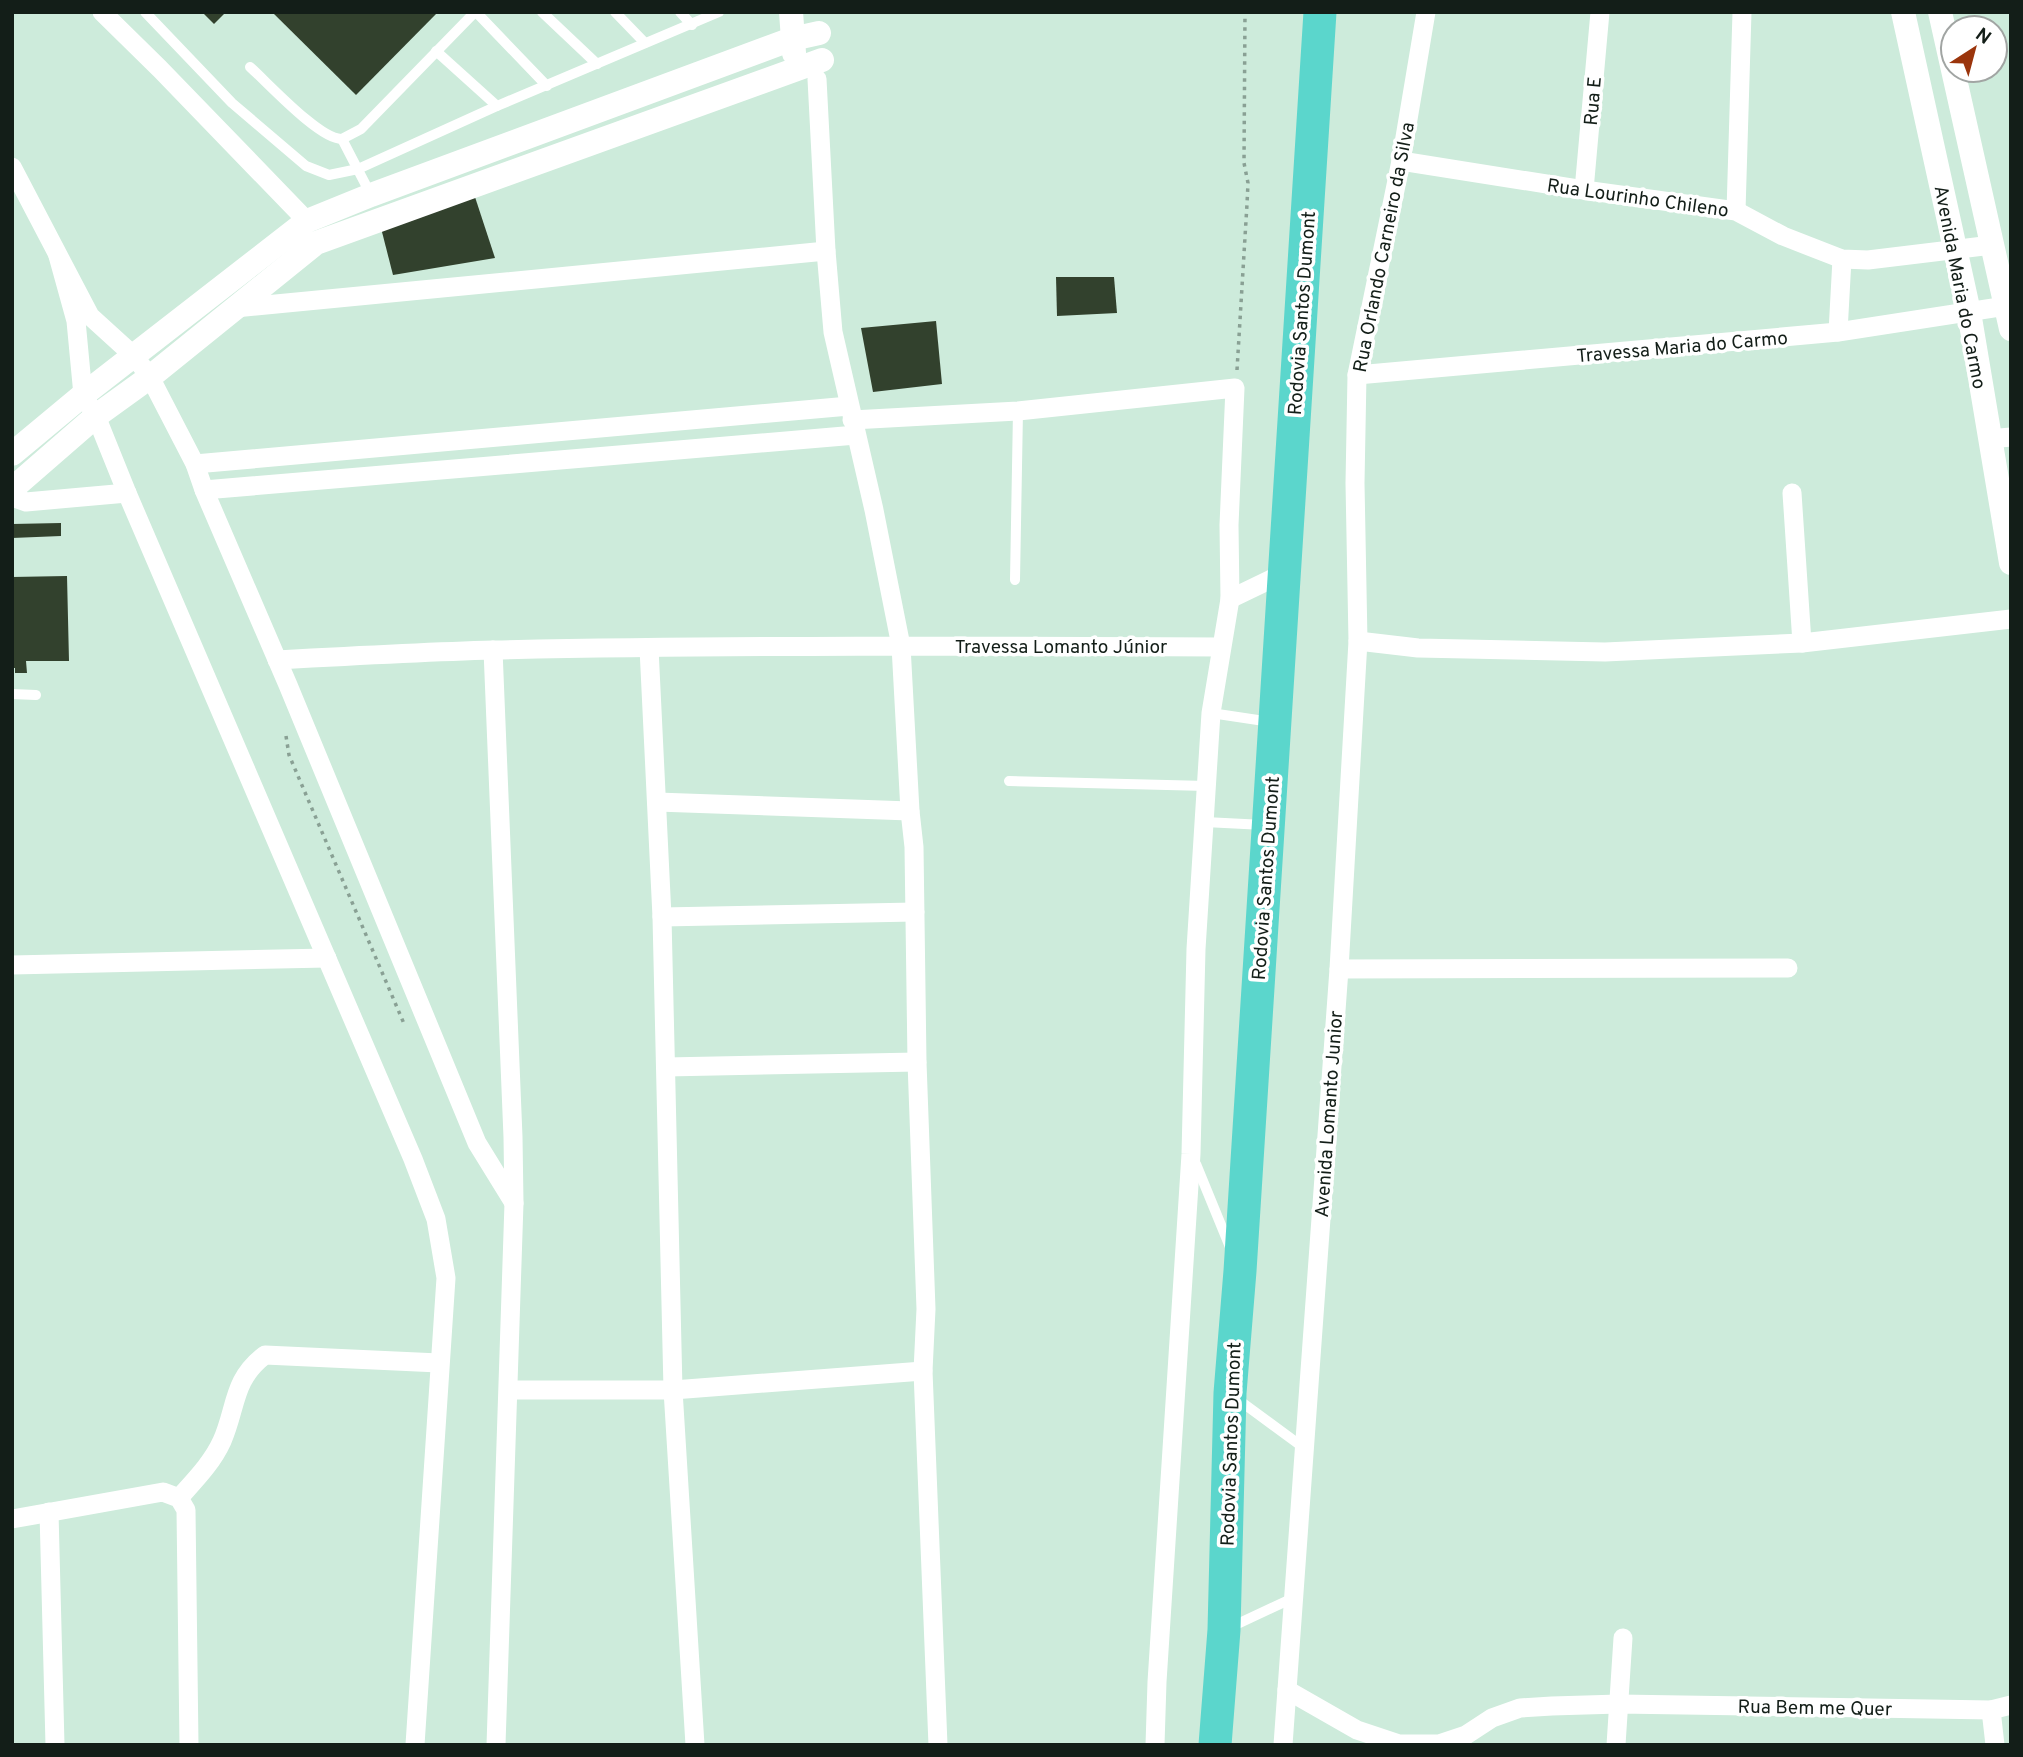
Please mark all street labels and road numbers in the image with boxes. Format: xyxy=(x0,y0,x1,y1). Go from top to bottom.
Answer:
street label: Rua E xyxy=(1580,76,1608,127)
street label: Rua Orlando Carneiro da Silva xyxy=(1349,120,1421,375)
street label: Rua Lourinho Chileno xyxy=(1545,174,1730,224)
street label: Avenida Maria do Carmo xyxy=(1928,184,1991,391)
street label: Rodovia Santos Dumont xyxy=(1284,210,1322,416)
street label: Travessa Maria do Carmo xyxy=(1575,327,1789,369)
street label: Travessa Lomanto Júnior xyxy=(955,636,1168,660)
street label: Rodovia Santos Dumont xyxy=(1248,775,1286,981)
street label: Avenida Lomanto Junior xyxy=(1311,1009,1349,1218)
street label: Rodovia Santos Dumont xyxy=(1216,1342,1248,1547)
street label: Rua Bem me Quer xyxy=(1737,1696,1893,1722)

